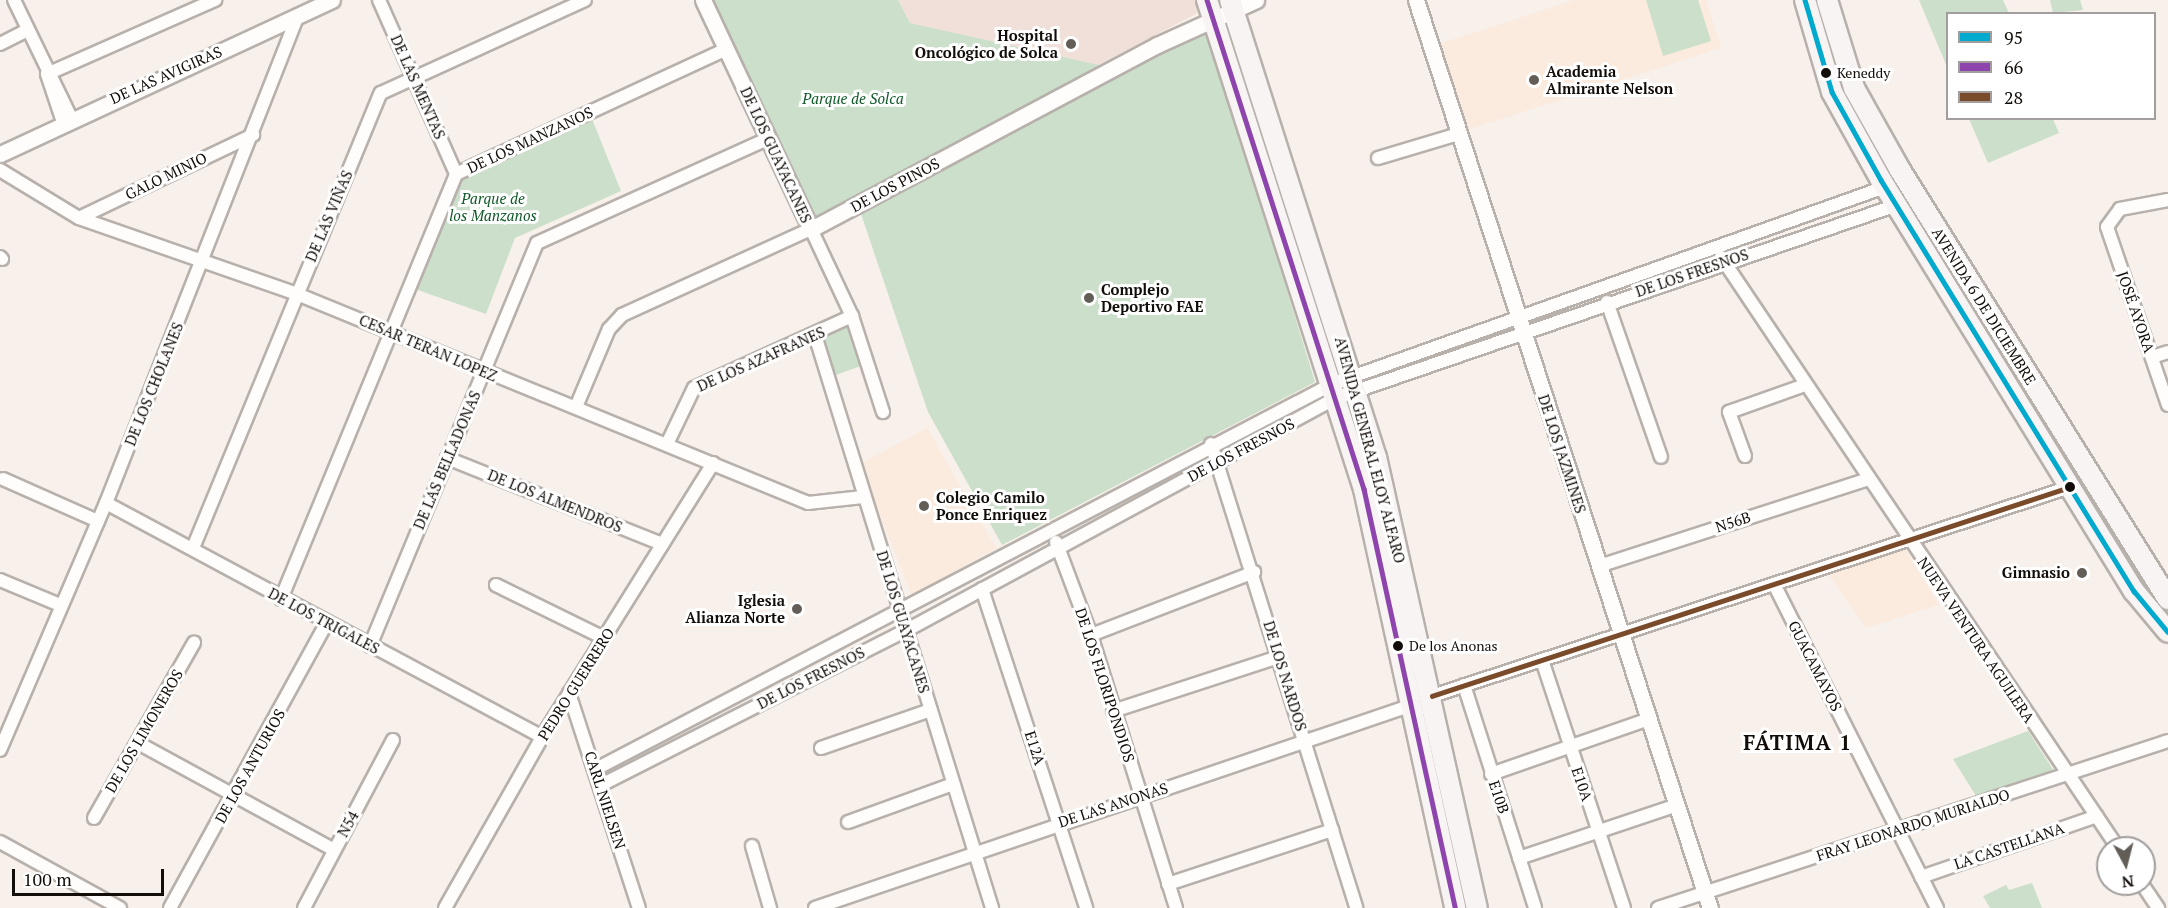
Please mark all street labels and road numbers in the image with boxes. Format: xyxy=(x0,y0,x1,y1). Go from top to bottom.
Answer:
street label: DE LAS MENTAS xyxy=(387,32,449,142)
street label: DE LAS AVIGIRAS xyxy=(107,42,225,108)
street label: DE LOS GUAYACANES xyxy=(737,84,815,226)
street label: DE LOS MANZANOS xyxy=(464,103,596,177)
street label: GALO MINIO xyxy=(122,148,210,204)
street label: DE LOS PINOS xyxy=(848,154,942,216)
street label: DE LAS VIÑAS xyxy=(302,167,356,265)
street label: AVENIDA 6 DE DICIEMBRE xyxy=(1928,224,2040,388)
street label: DE LOS FRESNOS xyxy=(1633,245,1751,301)
street label: JOSÉ AYORA xyxy=(2114,269,2158,355)
street label: CESAR TERAN LOPEZ xyxy=(356,311,500,385)
street label: DE LOS CHOLANES xyxy=(121,320,187,448)
street label: DE LOS AZAFRANES xyxy=(694,323,828,395)
street label: AVENIDA GENERAL ELOY ALFARO xyxy=(1331,334,1409,566)
street label: DE LAS BELLADONAS xyxy=(410,388,484,532)
street label: DE LOS JAZMINES xyxy=(1534,392,1590,516)
street label: DE LOS FRESNOS xyxy=(1185,414,1297,486)
street label: DE LOS ALMENDROS xyxy=(485,466,625,536)
street label: N56B xyxy=(1713,508,1753,536)
street label: DE LOS GUAYACANES xyxy=(873,549,933,695)
street label: NUEVA VENTURA AGUILERA xyxy=(1913,553,2039,727)
street label: DE LOS TRIGALES xyxy=(265,584,383,658)
street label: DE LOS FLORIPONDIOS xyxy=(1071,605,1139,765)
street label: GUACAMAYOS xyxy=(1784,618,1846,714)
street label: DE LOS NARDOS xyxy=(1260,619,1310,733)
street label: PEDRO GUERRERO xyxy=(534,624,618,744)
street label: DE LOS FRESNOS xyxy=(754,643,868,713)
street label: DE LOS LIMONEROS xyxy=(101,666,187,796)
street label: DE LOS ANTURIOS xyxy=(211,706,289,826)
street label: E12A xyxy=(1021,729,1049,767)
street label: CARL NIELSEN xyxy=(581,749,629,851)
street label: E10A xyxy=(1568,765,1596,803)
street label: E10B xyxy=(1485,778,1513,816)
street label: DE LAS ANONAS xyxy=(1056,779,1170,831)
street label: FRAY LEONARDO MURIALDO xyxy=(1814,785,2012,865)
street label: N54 xyxy=(334,808,362,840)
street label: LA CASTELLANA xyxy=(1951,819,2067,873)

